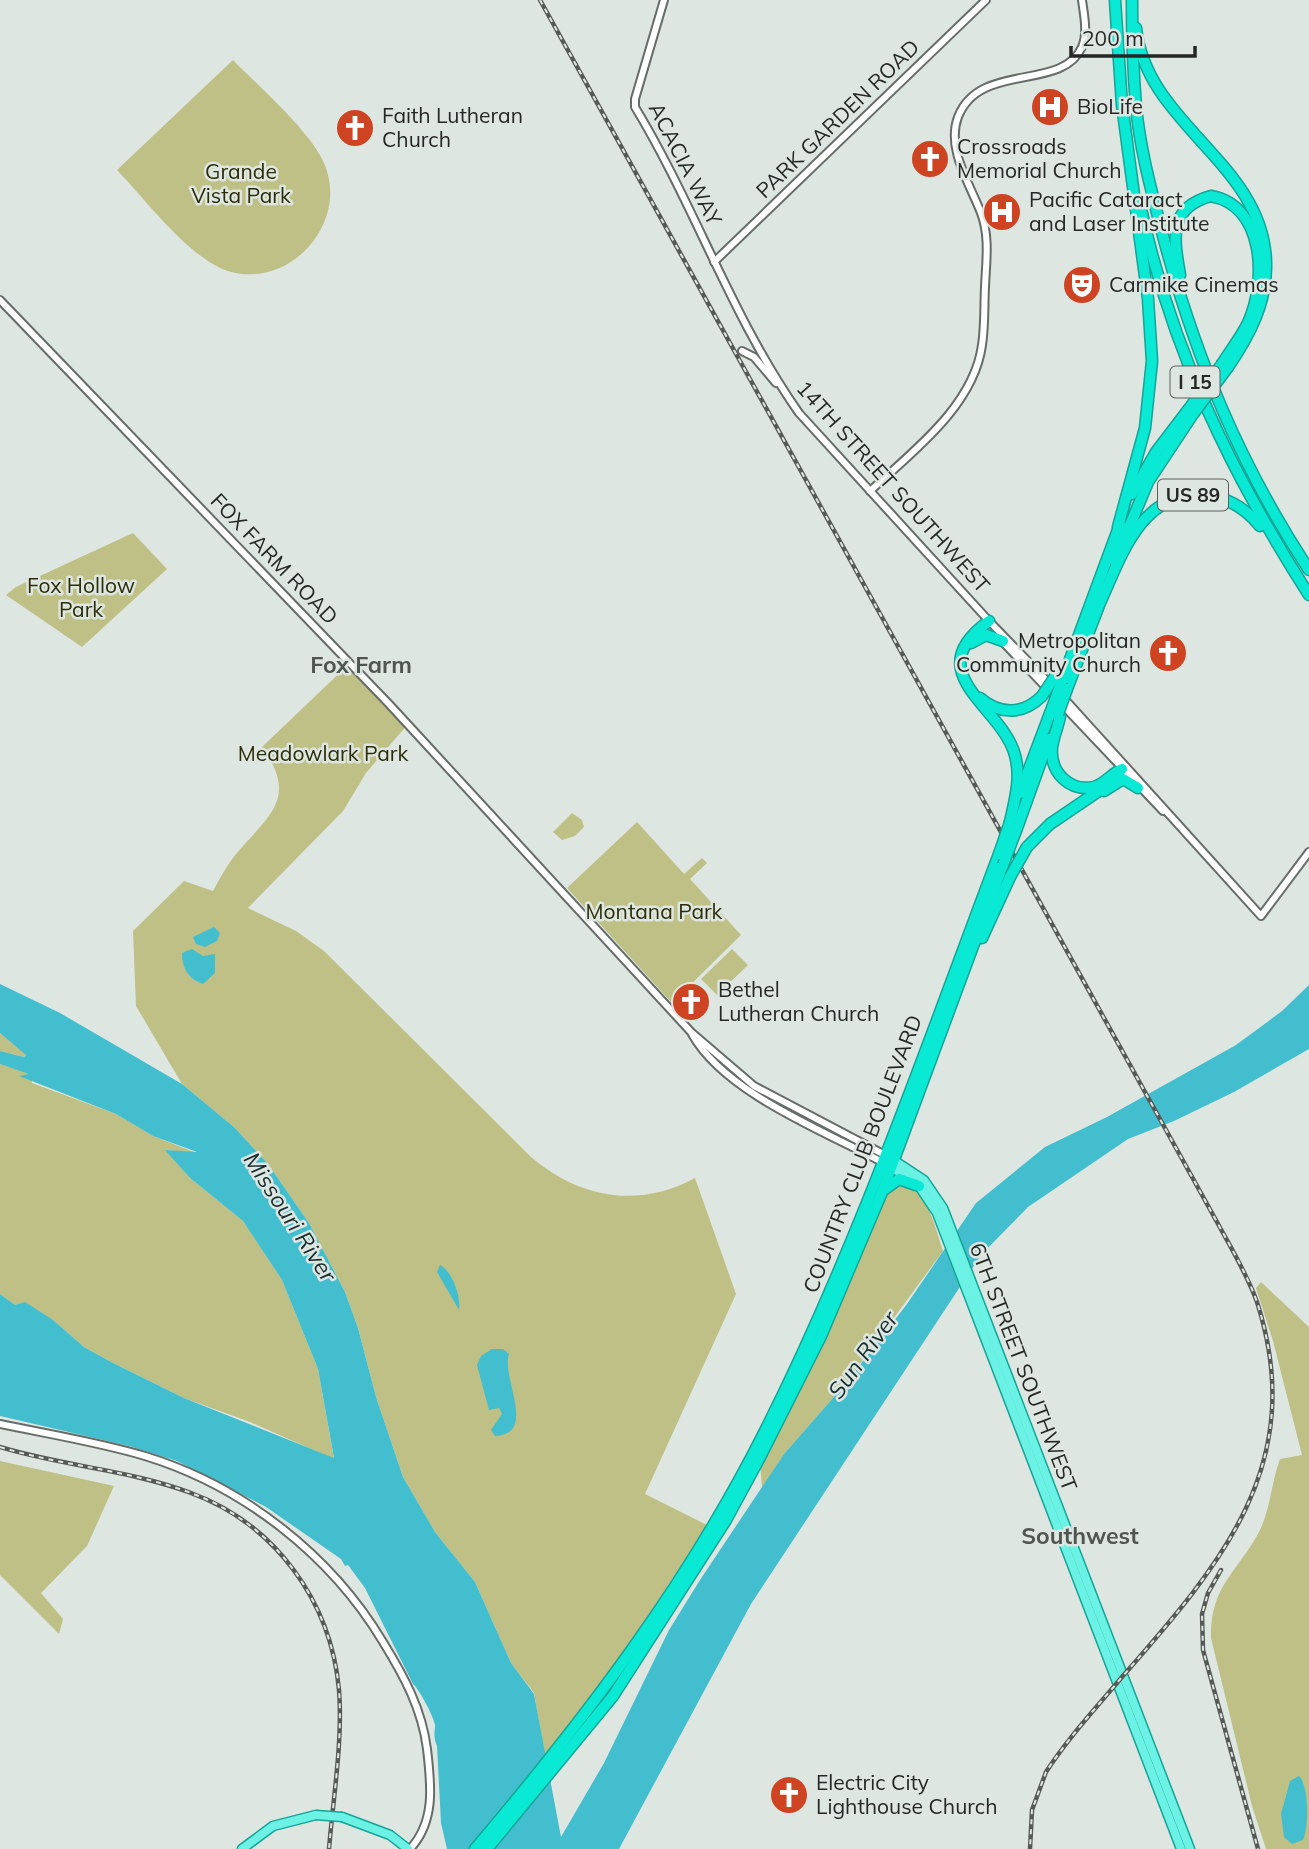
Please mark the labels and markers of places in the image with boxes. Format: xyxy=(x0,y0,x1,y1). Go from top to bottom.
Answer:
hospital icon: BioLife xyxy=(1029,86,1071,128)
place label: BioLife xyxy=(1077,93,1143,119)
place label: Faith Lutheran Church xyxy=(382,102,523,152)
church icon: Faith Lutheran Church xyxy=(334,107,376,149)
place label: Crossroads Memorial Church xyxy=(957,133,1122,183)
church icon: Crossroads Memorial Church xyxy=(909,138,951,180)
place label: Pacific Cataract and Laser Institute xyxy=(1029,186,1210,236)
hospital icon: Pacific Cataract and Laser Institute xyxy=(981,191,1023,233)
theatre icon: Carmike Cinemas xyxy=(1061,264,1103,306)
place label: Carmike Cinemas xyxy=(1109,271,1279,297)
place label: Metropolitan Community Church xyxy=(956,627,1141,677)
church icon: Metropolitan Community Church xyxy=(1147,632,1189,674)
place label: Bethel Lutheran Church xyxy=(718,976,879,1026)
church icon: Bethel Lutheran Church xyxy=(670,981,712,1023)
place label: Electric City Lighthouse Church xyxy=(816,1769,997,1819)
church icon: Electric City Lighthouse Church xyxy=(768,1774,810,1816)

